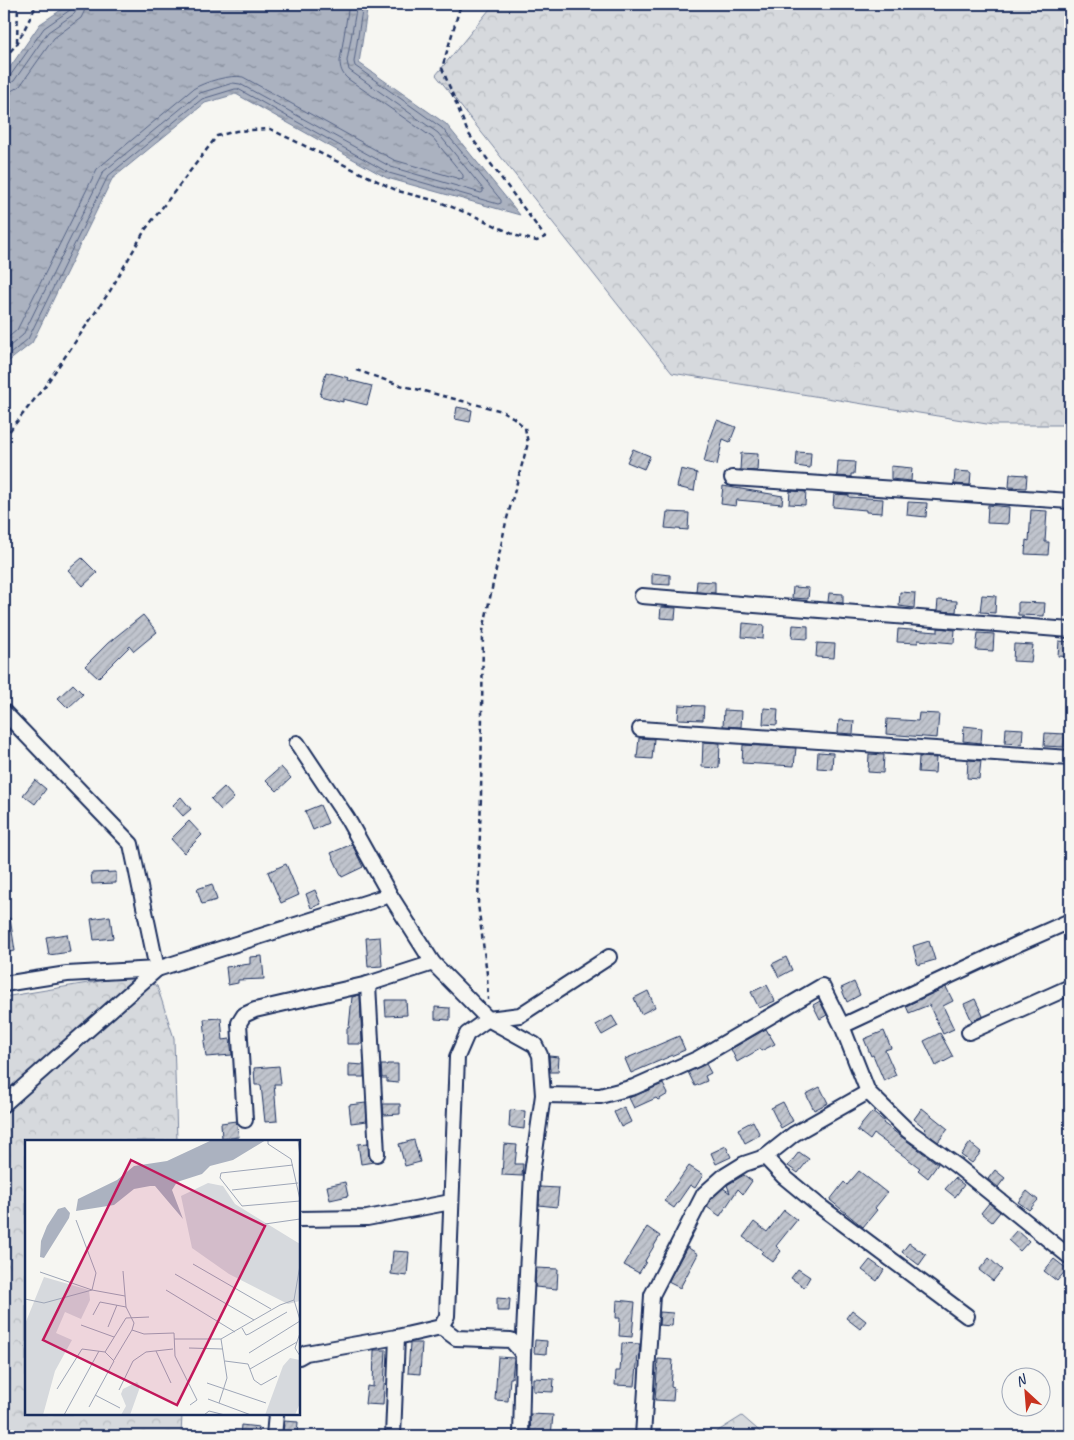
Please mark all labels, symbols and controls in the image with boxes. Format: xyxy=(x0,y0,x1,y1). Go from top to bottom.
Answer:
inset map xyxy=(25,1140,300,1415)
north arrow xyxy=(1002,1368,1052,1418)
text: N xyxy=(1013,1370,1030,1390)

